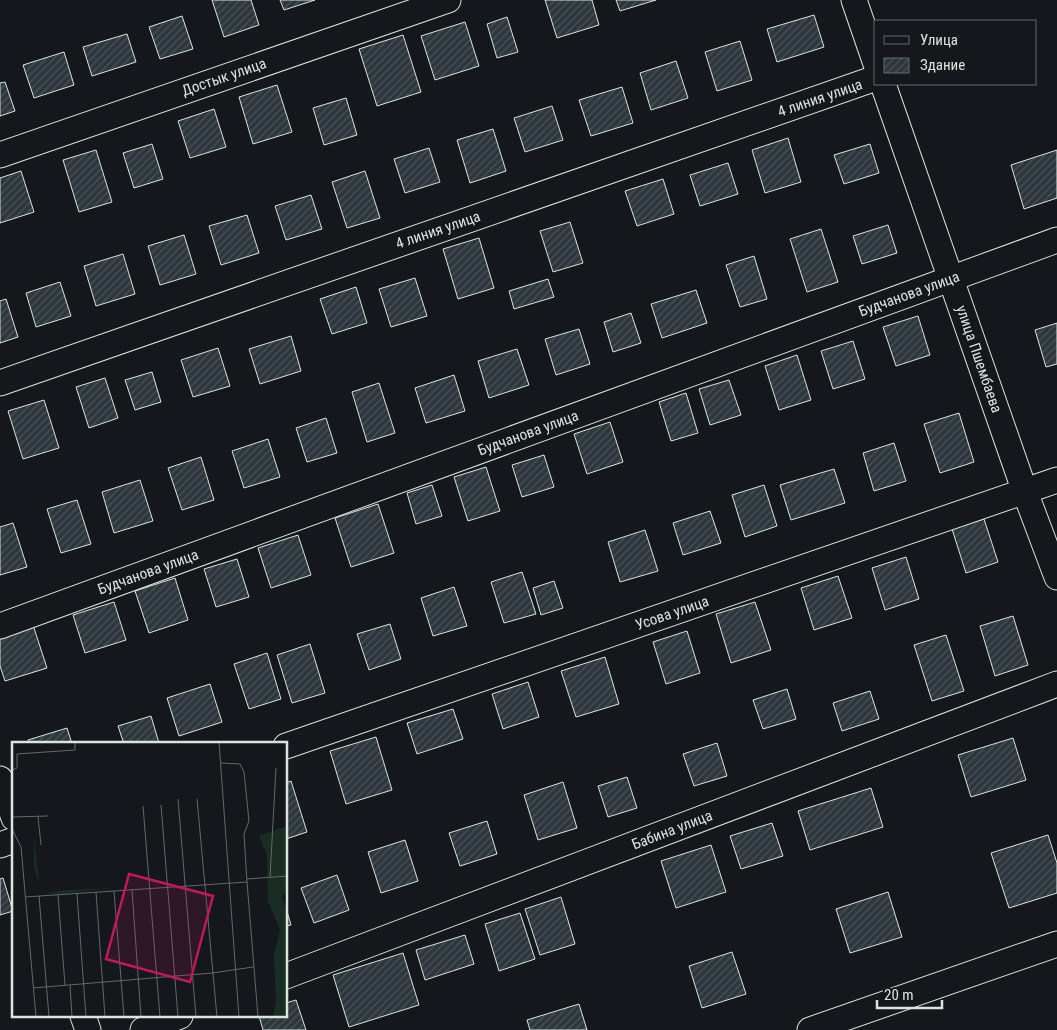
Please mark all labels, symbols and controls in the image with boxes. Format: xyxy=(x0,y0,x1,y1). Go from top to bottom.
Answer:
legend xyxy=(874,20,1037,85)
text: Улица xyxy=(920,31,958,49)
street label: Достык улица xyxy=(180,54,268,100)
text: Здание xyxy=(920,56,965,74)
street label: 4 линия улица xyxy=(775,75,865,121)
street label: 4 линия улица xyxy=(393,207,483,253)
street label: Будчанова улица xyxy=(856,267,962,321)
street label: улица Пшембаева xyxy=(952,303,1006,415)
street label: Будчанова улица xyxy=(475,406,581,460)
street label: Будчанова улица xyxy=(95,545,201,599)
street label: Усова улица xyxy=(633,592,711,634)
inset map xyxy=(12,742,288,1018)
street label: Бабина улица xyxy=(629,806,715,854)
scale bar xyxy=(877,978,942,1010)
text: 20 m xyxy=(884,986,914,1004)

